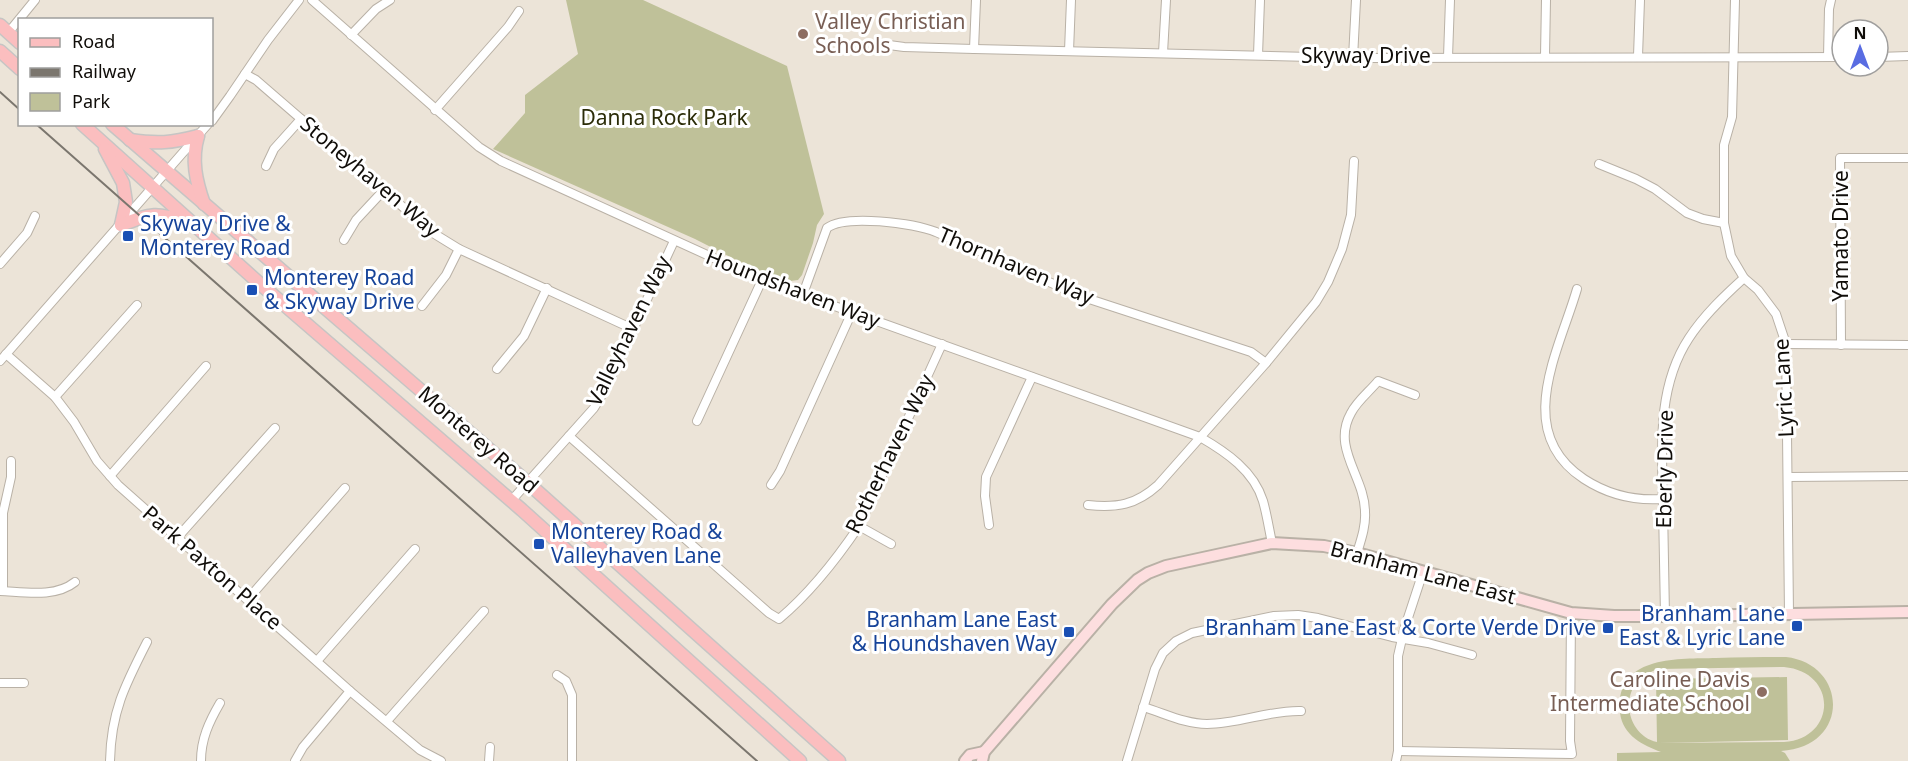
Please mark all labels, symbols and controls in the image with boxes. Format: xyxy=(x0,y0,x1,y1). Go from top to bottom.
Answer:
place label: Valley Christian Schools xyxy=(815,7,966,59)
legend xyxy=(18,18,213,126)
north arrow xyxy=(1830,18,1890,78)
text: N xyxy=(1853,22,1867,44)
marker: Valley Christian Schools xyxy=(796,27,810,41)
text: Road xyxy=(72,29,115,53)
street label: Skyway Drive xyxy=(1301,41,1431,69)
text: Railway xyxy=(72,59,137,83)
text: Park xyxy=(72,89,110,113)
park label: Danna Rock Park xyxy=(580,103,748,131)
street label: Stoneyhaven Way xyxy=(295,110,447,243)
street label: Yamato Drive xyxy=(1826,170,1854,302)
place label: Skyway Drive & Monterey Road xyxy=(140,209,291,261)
street label: Thornhaven Way xyxy=(934,220,1099,311)
marker: Skyway Drive & Monterey Road xyxy=(121,229,135,243)
street label: Houndshaven Way xyxy=(702,242,885,334)
street label: Valleyhaven Way xyxy=(580,250,677,411)
place label: Monterey Road & Skyway Drive xyxy=(264,263,415,315)
marker: Monterey Road & Skyway Drive xyxy=(245,283,259,297)
street label: Lyric Lane xyxy=(1766,338,1800,438)
street label: Rotherhaven Way xyxy=(838,369,940,538)
street label: Monterey Road xyxy=(413,379,545,499)
street label: Eberly Drive xyxy=(1649,409,1679,529)
street label: Park Paxton Place xyxy=(137,499,288,636)
place label: Monterey Road & Valleyhaven Lane xyxy=(551,517,723,569)
street label: Branham Lane East xyxy=(1328,534,1519,610)
marker: Monterey Road & Valleyhaven Lane xyxy=(532,537,546,551)
place label: Branham Lane East & Lyric Lane xyxy=(1619,599,1785,651)
place label: Branham Lane East & Houndshaven Way xyxy=(852,605,1057,657)
place label: Branham Lane East & Corte Verde Drive xyxy=(1205,613,1596,641)
marker: Branham Lane East & Lyric Lane xyxy=(1790,619,1804,633)
marker: Branham Lane East & Corte Verde Drive xyxy=(1601,621,1615,635)
marker: Branham Lane East & Houndshaven Way xyxy=(1062,625,1076,639)
place label: Caroline Davis Intermediate School xyxy=(1550,665,1750,717)
marker: Caroline Davis Intermediate School xyxy=(1755,685,1769,699)

